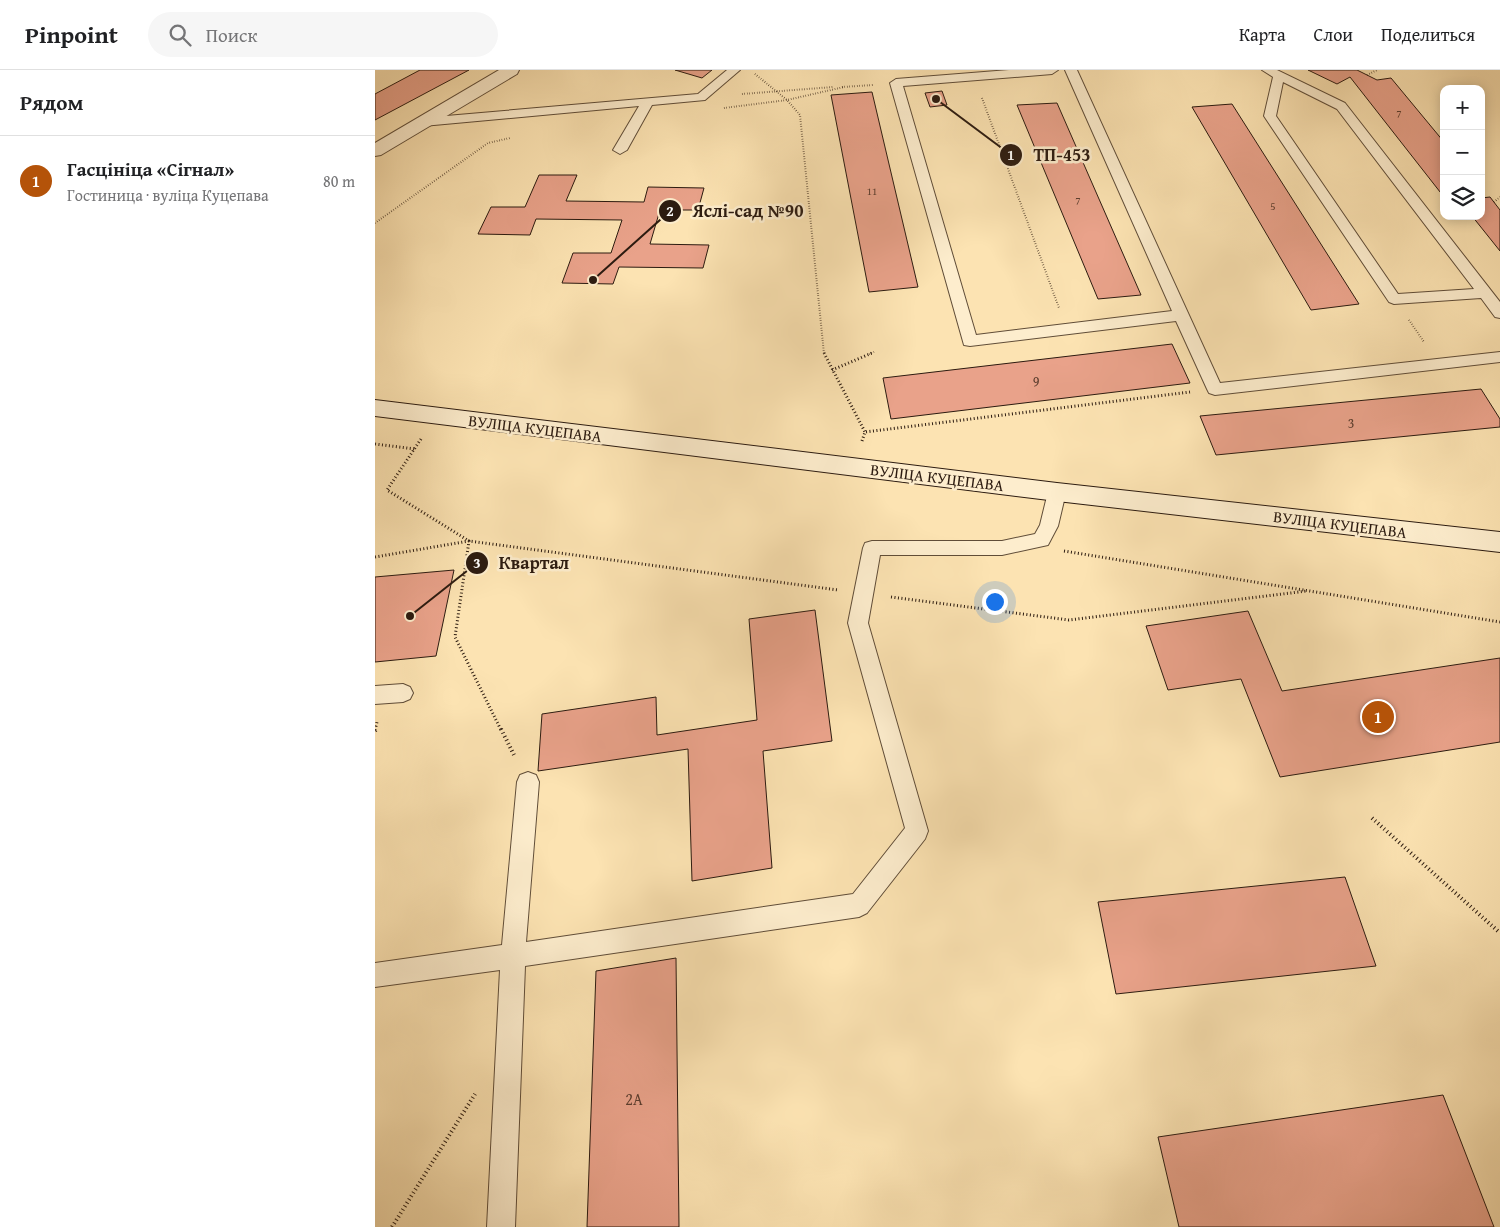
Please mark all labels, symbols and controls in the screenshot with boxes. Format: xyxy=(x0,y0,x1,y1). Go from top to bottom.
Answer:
search box xyxy=(148,12,498,57)
text: Pinpoint xyxy=(25,17,118,52)
icon: search xyxy=(166,21,194,49)
text: Поиск xyxy=(206,21,257,49)
text: Карта xyxy=(1239,21,1286,48)
text: Слои xyxy=(1314,21,1353,48)
text: Поделиться xyxy=(1381,21,1475,48)
map controls xyxy=(1440,85,1485,220)
button: + xyxy=(1440,85,1485,130)
text: Рядом xyxy=(20,87,83,118)
house number: 7 xyxy=(1396,105,1402,121)
button: − xyxy=(1440,130,1485,175)
callout: ТП-453 xyxy=(998,138,1101,171)
text: ТП-453 xyxy=(1033,141,1091,168)
text: 1 xyxy=(1007,144,1015,165)
text: Гасцініца «Сігнал» xyxy=(67,155,234,183)
text: 1 xyxy=(32,169,40,193)
text: 80 m xyxy=(323,169,355,193)
button: layers xyxy=(1440,175,1485,220)
text: Гостиница · вуліца Куцепава xyxy=(67,183,269,207)
house number: 11 xyxy=(867,183,877,199)
house number: 7 xyxy=(1075,192,1081,208)
callout: Яслі-сад №90 xyxy=(658,194,814,227)
text: Яслі-сад №90 xyxy=(692,197,803,224)
house number: 5 xyxy=(1270,198,1276,214)
text: 2 xyxy=(666,200,674,221)
house number: 9 xyxy=(1033,371,1040,391)
street label: ВУЛІЦА КУЦЕПАВА xyxy=(467,408,603,448)
house number: 3 xyxy=(1348,413,1354,433)
street label: ВУЛІЦА КУЦЕПАВА xyxy=(869,457,1005,497)
street label: ВУЛІЦА КУЦЕПАВА xyxy=(1272,504,1408,544)
callout: Квартал xyxy=(464,546,579,579)
text: Квартал xyxy=(499,549,570,576)
text: 3 xyxy=(473,552,481,573)
your location xyxy=(982,589,1008,615)
pin: 1 xyxy=(1362,698,1394,736)
house number: 2А xyxy=(625,1087,643,1111)

